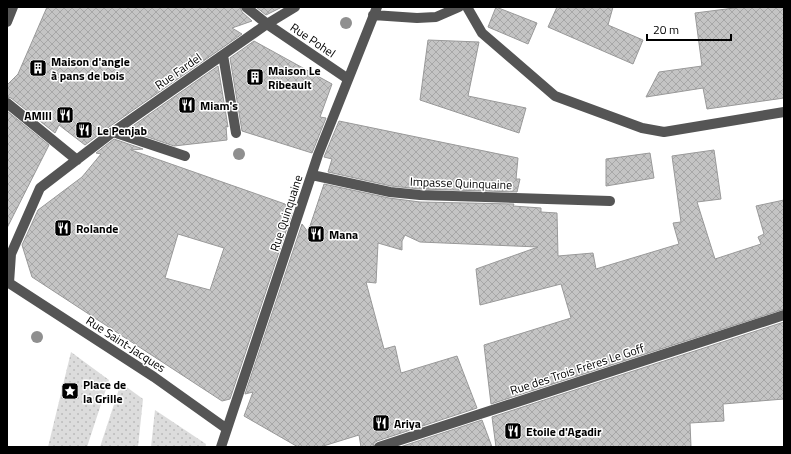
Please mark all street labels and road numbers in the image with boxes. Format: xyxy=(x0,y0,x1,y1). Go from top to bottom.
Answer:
street label: Rue Pohel xyxy=(287,18,339,62)
street label: Rue Fardel xyxy=(151,48,205,94)
street label: Rue Quinquaine xyxy=(265,172,307,254)
street label: Impasse Quinquaine xyxy=(410,172,512,194)
street label: Rue Saint-Jacques xyxy=(82,311,170,377)
street label: Rue des Trois Frères Le Goff xyxy=(507,338,647,400)

